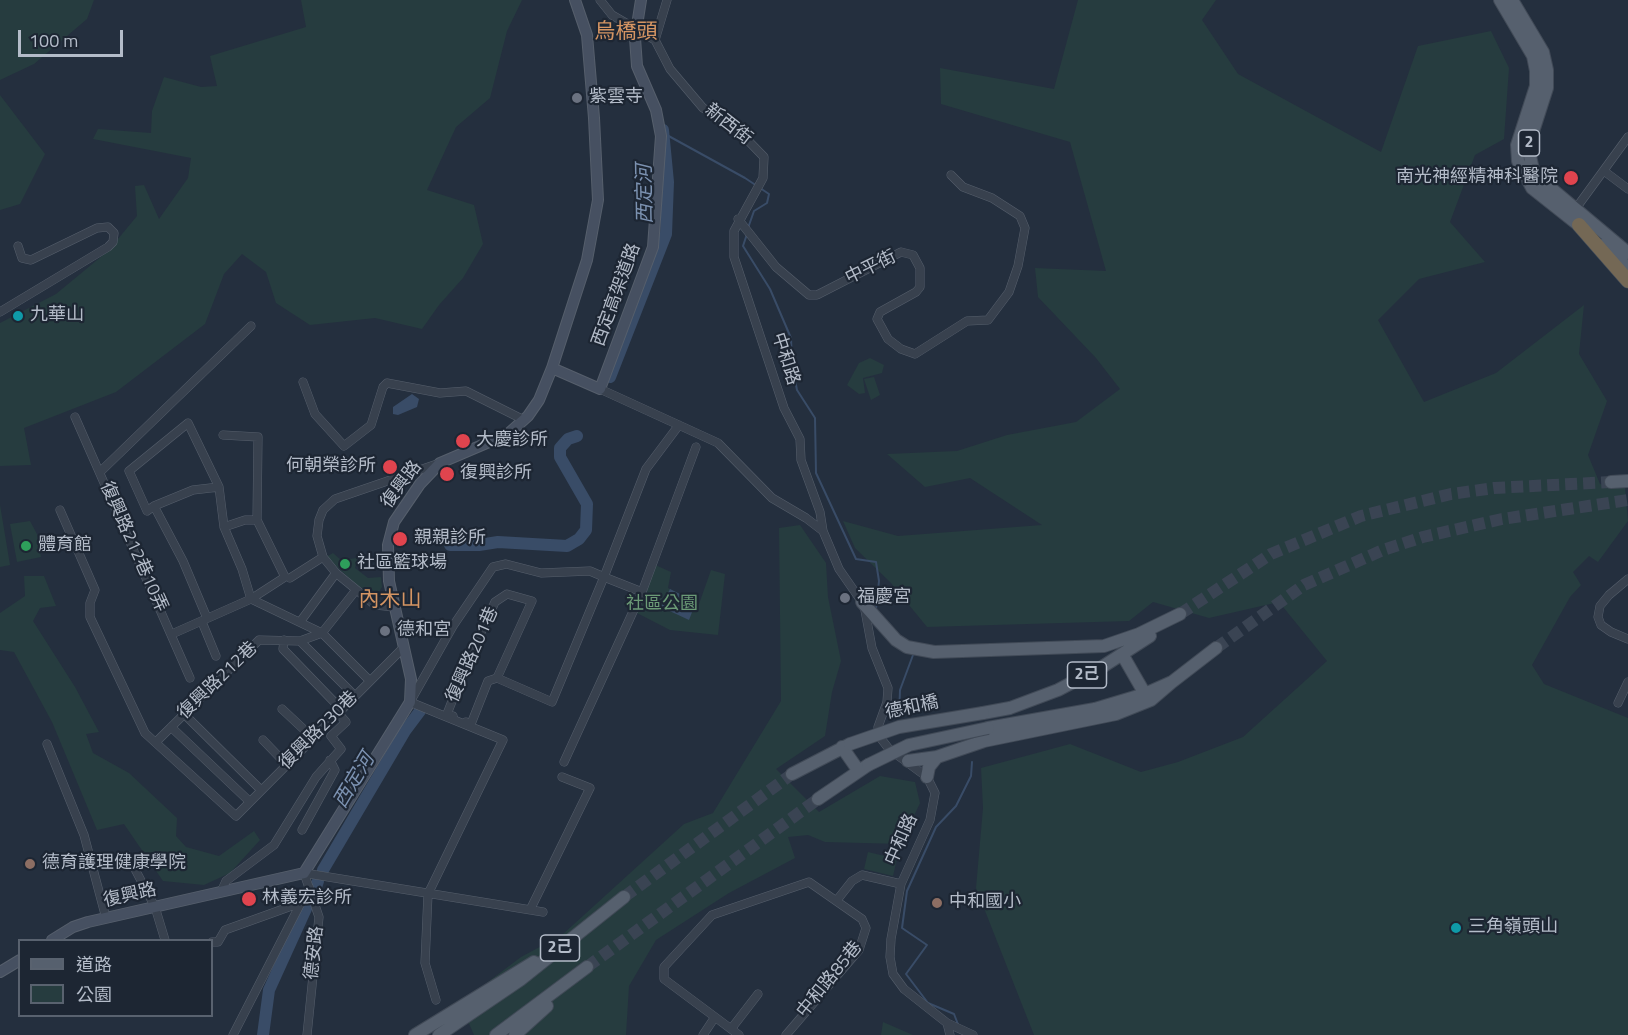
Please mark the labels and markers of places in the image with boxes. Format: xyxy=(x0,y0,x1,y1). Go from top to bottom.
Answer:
place label: 紫雲寺 xyxy=(589,87,643,109)
marker: 紫雲寺 xyxy=(570,91,584,105)
place label: 南光神經精神科醫院 xyxy=(1396,167,1558,189)
marker: 南光神經精神科醫院 xyxy=(1562,169,1580,187)
place label: 九華山 xyxy=(30,305,84,327)
marker: 九華山 xyxy=(11,309,25,323)
place label: 大慶診所 xyxy=(476,430,548,452)
marker: 大慶診所 xyxy=(454,432,472,450)
place label: 何朝榮診所 xyxy=(286,456,376,478)
marker: 何朝榮診所 xyxy=(381,458,399,476)
place label: 復興診所 xyxy=(460,463,532,485)
marker: 復興診所 xyxy=(438,465,456,483)
place label: 親親診所 xyxy=(414,528,486,550)
marker: 親親診所 xyxy=(391,530,409,548)
place label: 體育館 xyxy=(38,535,92,557)
marker: 體育館 xyxy=(19,539,33,553)
place label: 社區籃球場 xyxy=(357,553,447,575)
marker: 社區籃球場 xyxy=(338,557,352,571)
place label: 福慶宮 xyxy=(857,587,911,609)
marker: 福慶宮 xyxy=(838,591,852,605)
place label: 德和宮 xyxy=(397,620,451,642)
marker: 德和宮 xyxy=(378,624,392,638)
place label: 德育護理健康學院 xyxy=(42,853,186,875)
marker: 德育護理健康學院 xyxy=(23,857,37,871)
place label: 林義宏診所 xyxy=(262,888,352,910)
marker: 林義宏診所 xyxy=(240,890,258,908)
place label: 中和國小 xyxy=(949,892,1021,914)
marker: 中和國小 xyxy=(930,896,944,910)
place label: 三角嶺頭山 xyxy=(1468,917,1558,939)
marker: 三角嶺頭山 xyxy=(1449,921,1463,935)

